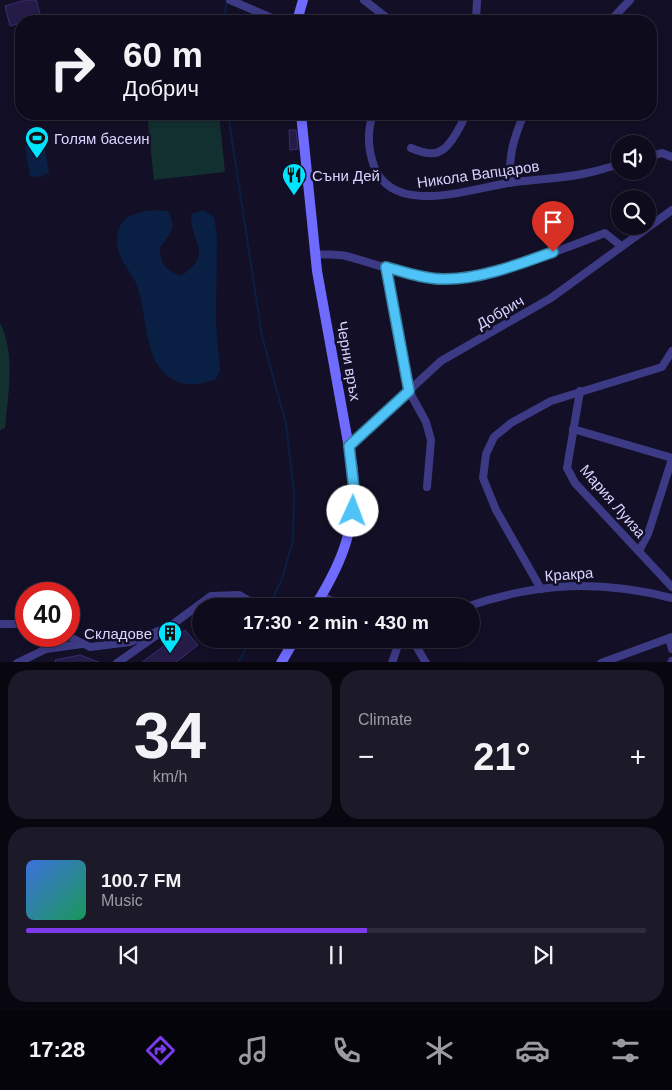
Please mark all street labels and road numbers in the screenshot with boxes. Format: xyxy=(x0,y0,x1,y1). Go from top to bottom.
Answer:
street label: Никола Вапцаров xyxy=(416,157,540,191)
street label: Добрич xyxy=(473,292,527,332)
street label: Черни връх xyxy=(334,320,364,403)
street label: Мария Луиза xyxy=(577,461,650,541)
street label: Кракра xyxy=(544,564,595,584)

